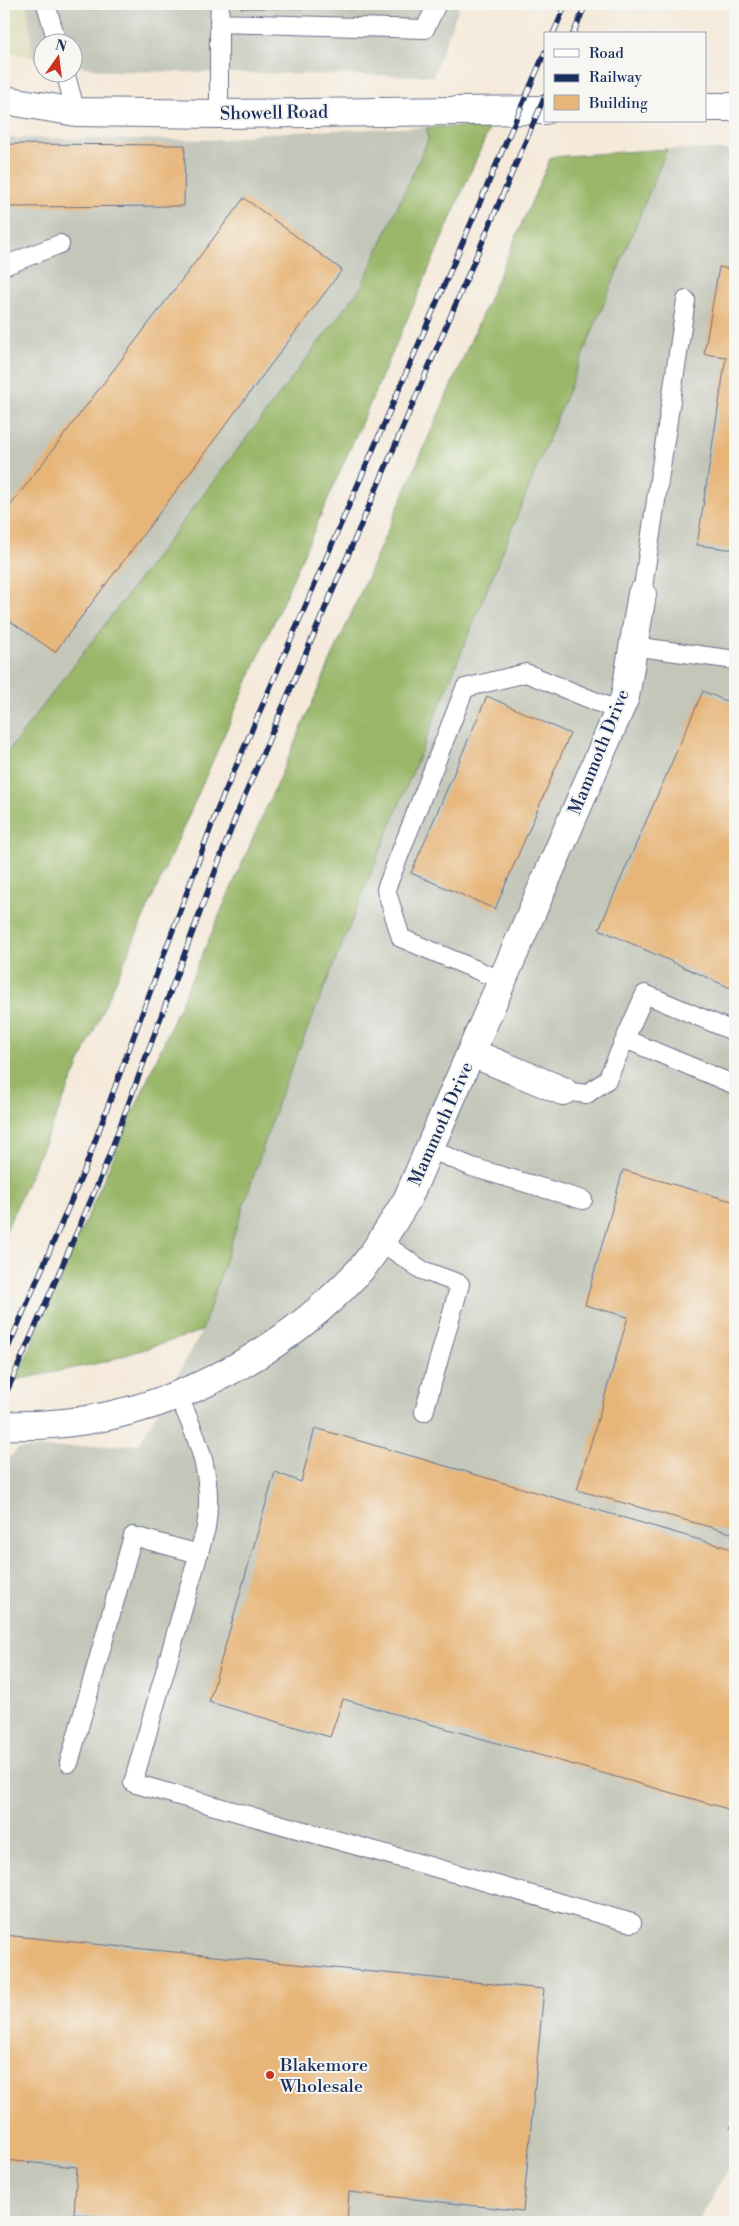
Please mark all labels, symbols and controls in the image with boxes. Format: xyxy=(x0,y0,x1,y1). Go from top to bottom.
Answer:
north arrow xyxy=(32,32,82,82)
legend xyxy=(544,32,706,122)
text: N xyxy=(53,36,68,56)
text: Road xyxy=(589,44,624,63)
text: Railway xyxy=(589,68,643,87)
text: Building xyxy=(588,94,648,113)
street label: Showell Road xyxy=(220,101,329,125)
street label: Mammoth Drive xyxy=(563,686,635,818)
street label: Mammoth Drive xyxy=(403,1058,479,1190)
place label: Blakemore Wholesale xyxy=(279,2054,368,2098)
marker: Blakemore Wholesale xyxy=(264,2069,276,2081)

